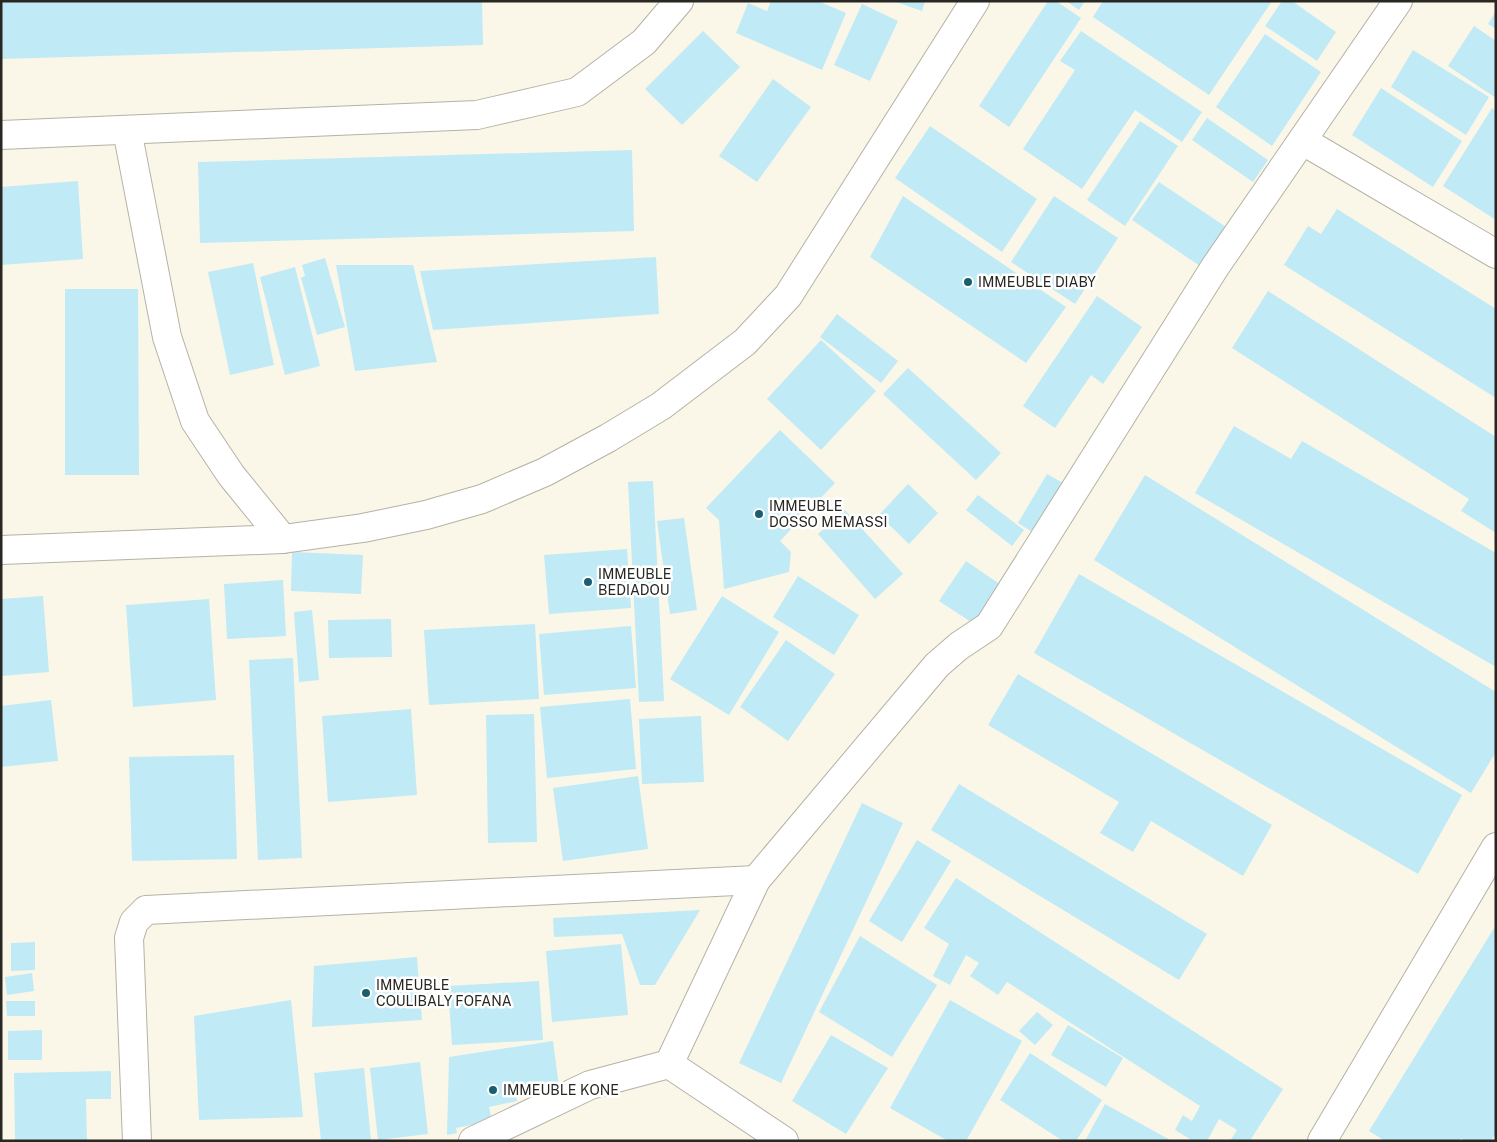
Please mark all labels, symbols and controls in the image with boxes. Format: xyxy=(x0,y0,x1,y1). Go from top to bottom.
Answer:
place label: IMMEUBLE DIABY xyxy=(978,274,1096,290)
marker: IMMEUBLE DIABY xyxy=(962,276,974,288)
place label: IMMEUBLE DOSSO MEMASSI xyxy=(769,498,887,530)
marker: IMMEUBLE DOSSO MEMASSI xyxy=(753,508,765,520)
place label: IMMEUBLE BEDIADOU xyxy=(598,566,672,598)
marker: IMMEUBLE BEDIADOU xyxy=(582,576,594,588)
place label: IMMEUBLE COULIBALY FOFANA xyxy=(376,977,512,1009)
marker: IMMEUBLE COULIBALY FOFANA xyxy=(360,987,372,999)
place label: IMMEUBLE KONE xyxy=(503,1082,619,1098)
marker: IMMEUBLE KONE xyxy=(487,1084,499,1096)

